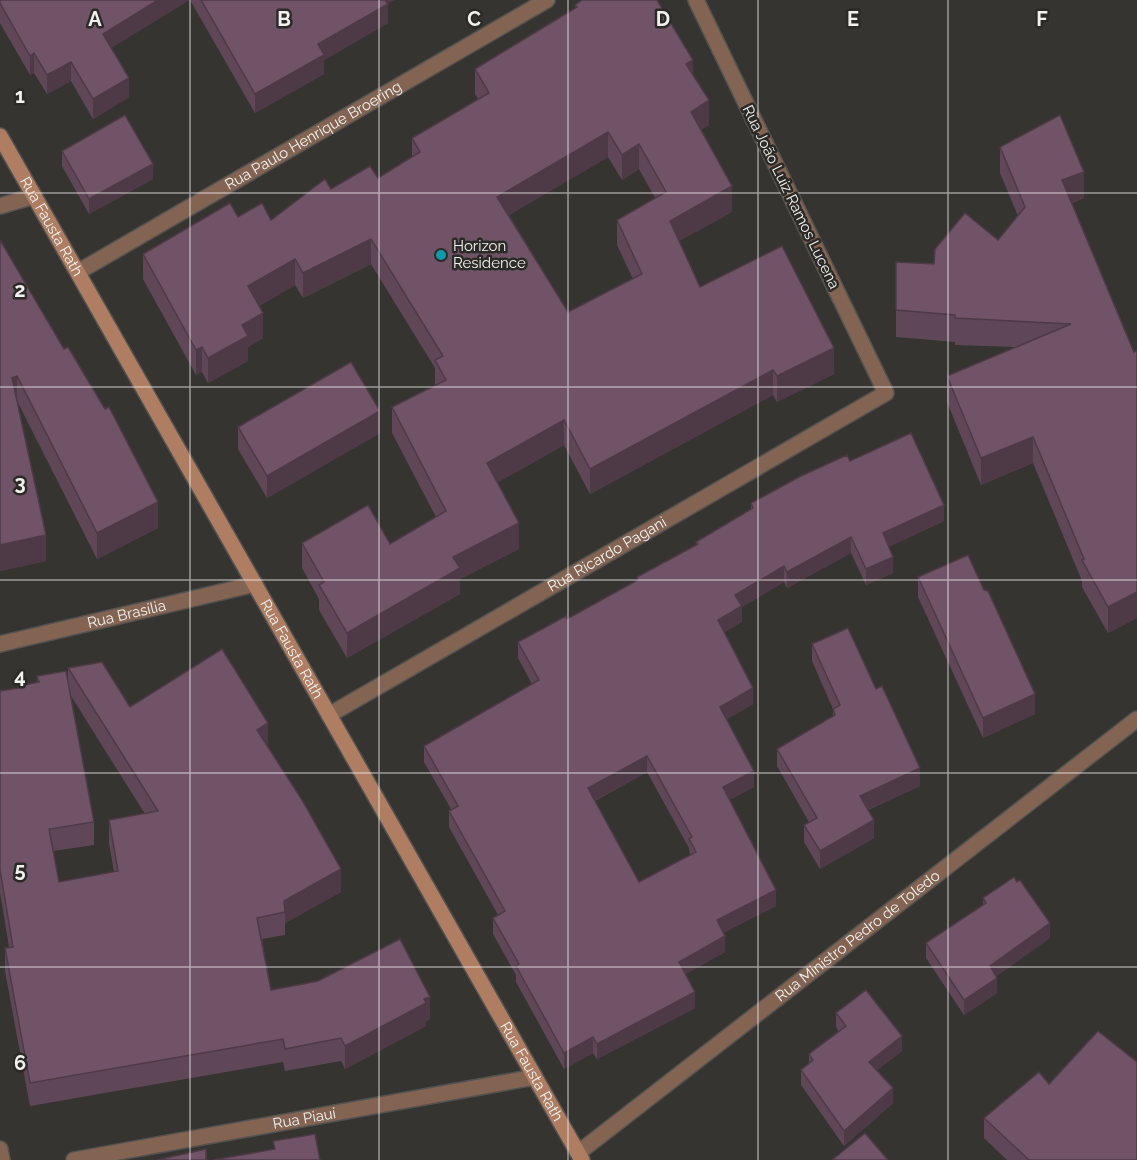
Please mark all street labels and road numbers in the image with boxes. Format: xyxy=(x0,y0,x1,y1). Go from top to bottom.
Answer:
street label: Rua Paulo Henrique Broering xyxy=(222,77,405,194)
street label: Rua João Luiz Ramos Lucena xyxy=(739,102,843,292)
street label: Rua Fausta Rath xyxy=(16,174,87,279)
street label: Rua Ricardo Pagani xyxy=(544,513,669,596)
street label: Rua Brasília xyxy=(85,596,168,632)
street label: Rua Fausta Rath xyxy=(256,596,327,702)
street label: Rua Ministro Pedro de Toledo xyxy=(772,866,944,1005)
street label: Rua Fausta Rath xyxy=(496,1019,567,1124)
street label: Rua Piauí xyxy=(271,1104,338,1133)

